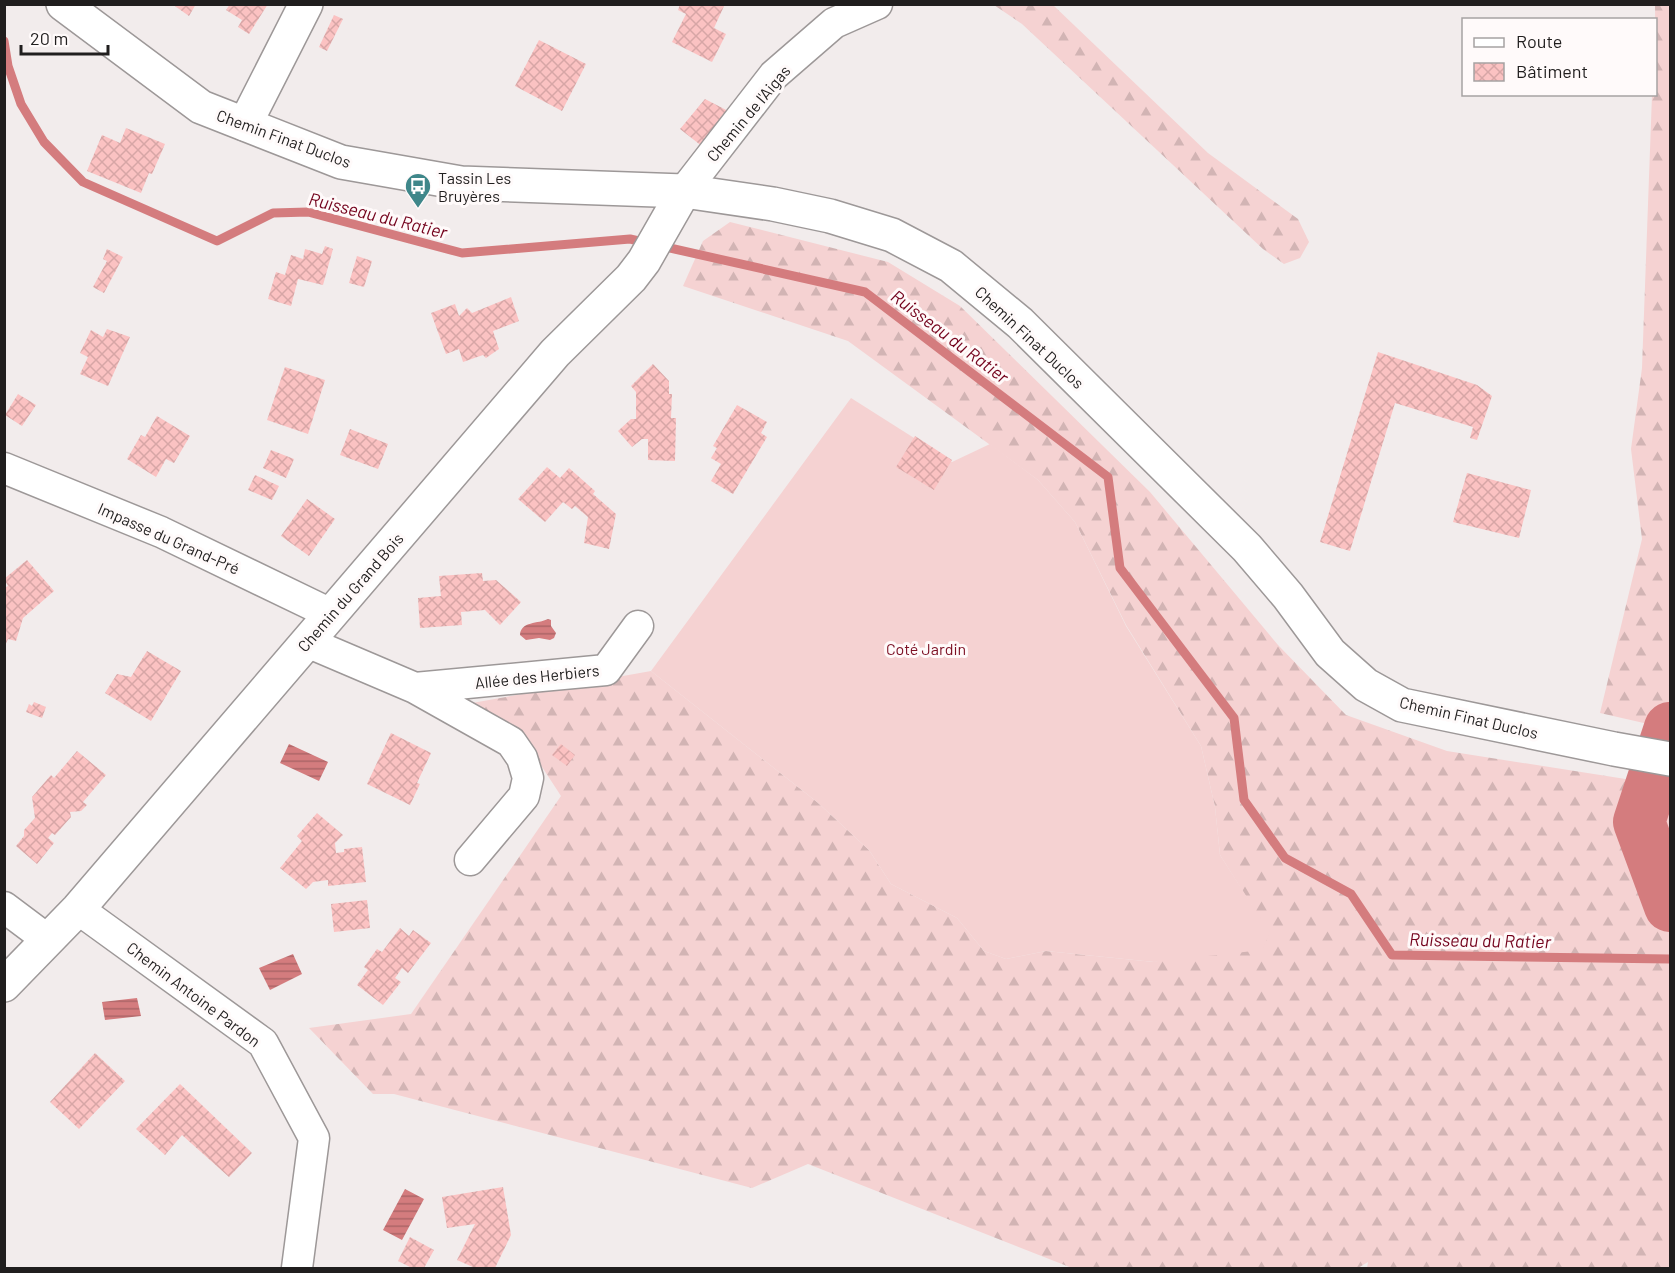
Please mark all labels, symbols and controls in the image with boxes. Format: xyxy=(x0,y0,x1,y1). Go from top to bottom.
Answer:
scale bar xyxy=(21,18,108,56)
legend xyxy=(1462,18,1657,96)
text: 20 m xyxy=(30,27,68,49)
text: Route xyxy=(1516,30,1562,52)
text: Bâtiment xyxy=(1516,60,1588,82)
street label: Chemin de l'Aigas xyxy=(702,61,794,165)
street label: Chemin Finat Duclos xyxy=(214,105,354,171)
place label: Tassin Les Bruyères xyxy=(438,168,511,205)
bus stop icon: Tassin Les Bruyères xyxy=(403,171,433,209)
water label: Ruisseau du Ratier xyxy=(307,187,450,243)
street label: Chemin Finat Duclos xyxy=(972,282,1088,392)
water label: Ruisseau du Ratier xyxy=(887,285,1014,388)
street label: Impasse du Grand-Pré xyxy=(95,498,243,578)
street label: Chemin du Grand Bois xyxy=(293,529,407,655)
park label: Coté Jardin xyxy=(886,639,966,658)
street label: Allée des Herbiers xyxy=(474,660,600,692)
street label: Chemin Finat Duclos xyxy=(1398,692,1540,742)
water label: Ruisseau du Ratier xyxy=(1409,928,1552,952)
street label: Chemin Antoine Pardon xyxy=(123,938,265,1050)

